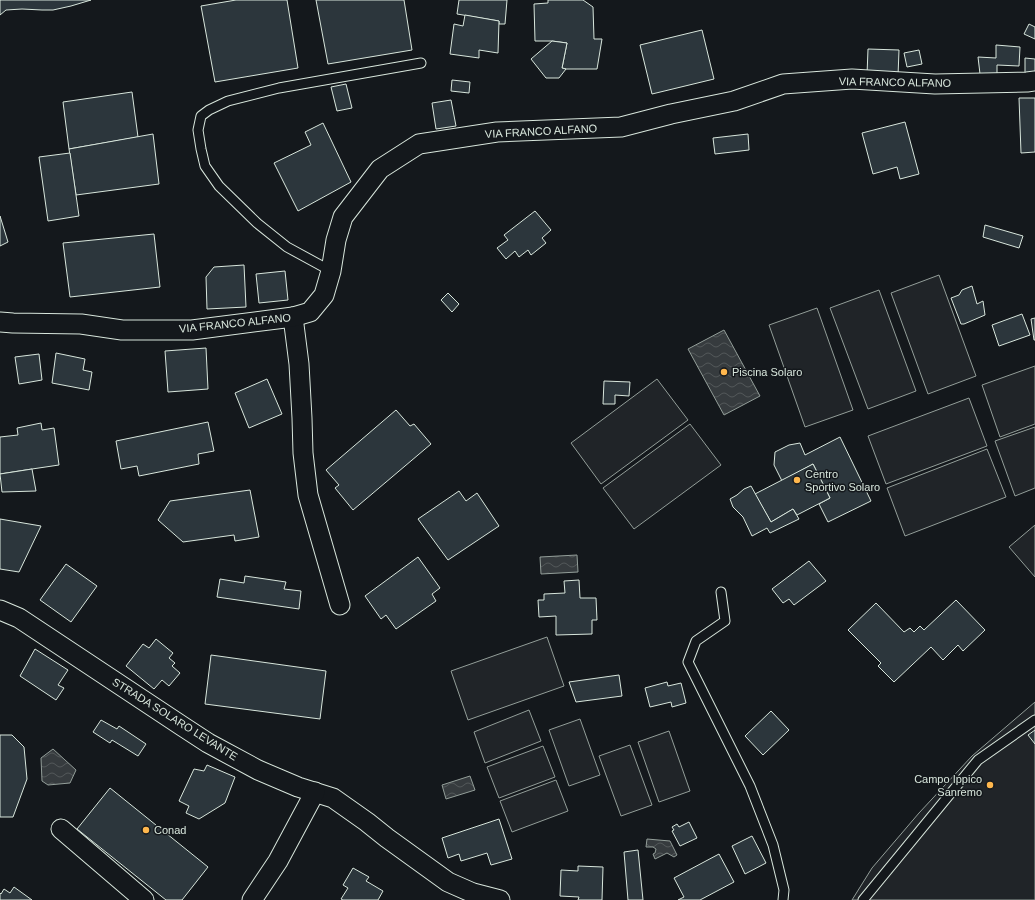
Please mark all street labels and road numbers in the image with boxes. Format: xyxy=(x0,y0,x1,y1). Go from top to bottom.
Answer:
street label: VIA FRANCO ALFANO xyxy=(839,75,952,89)
street label: VIA FRANCO ALFANO xyxy=(485,122,598,140)
street label: VIA FRANCO ALFANO xyxy=(178,311,292,335)
street label: STRADA SOLARO LEVANTE xyxy=(110,675,240,763)

